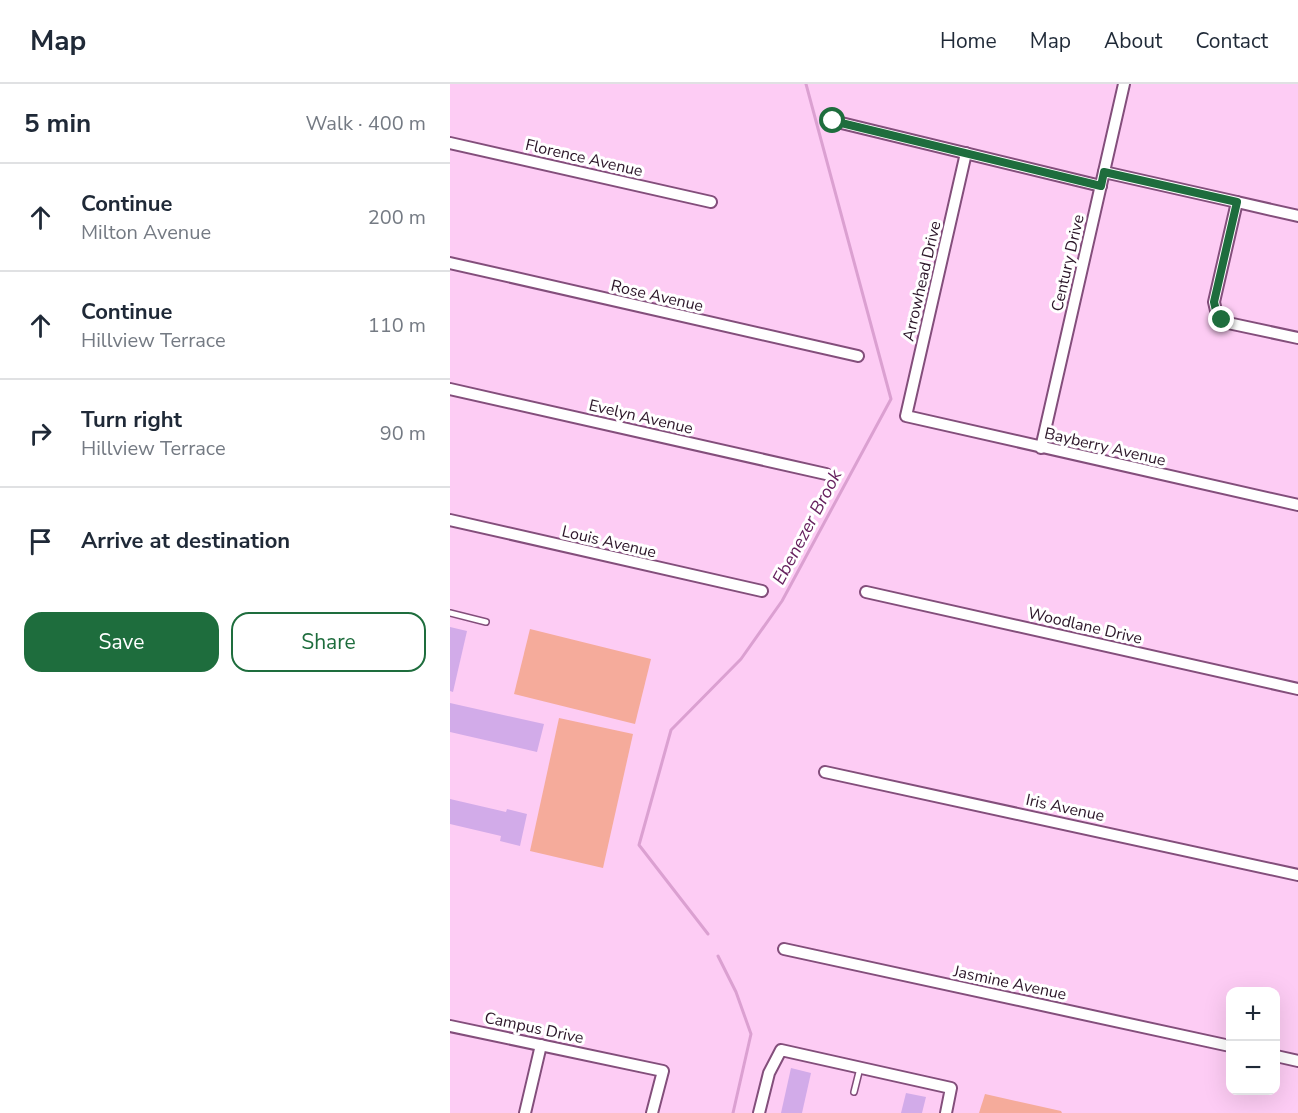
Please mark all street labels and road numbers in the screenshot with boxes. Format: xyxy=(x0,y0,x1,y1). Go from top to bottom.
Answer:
street label: Florence Avenue xyxy=(523,134,645,182)
street label: Century Drive xyxy=(1046,212,1090,314)
street label: Arrowhead Drive xyxy=(897,219,947,343)
street label: Rose Avenue xyxy=(609,275,705,317)
street label: Evelyn Avenue xyxy=(587,394,695,440)
street label: Bayberry Avenue xyxy=(1042,422,1168,472)
street label: Louis Avenue xyxy=(560,520,658,564)
street label: Woodlane Drive xyxy=(1026,602,1144,650)
street label: Iris Avenue xyxy=(1024,789,1106,827)
street label: Jasmine Avenue xyxy=(951,960,1068,1006)
street label: Campus Drive xyxy=(482,1007,586,1049)

